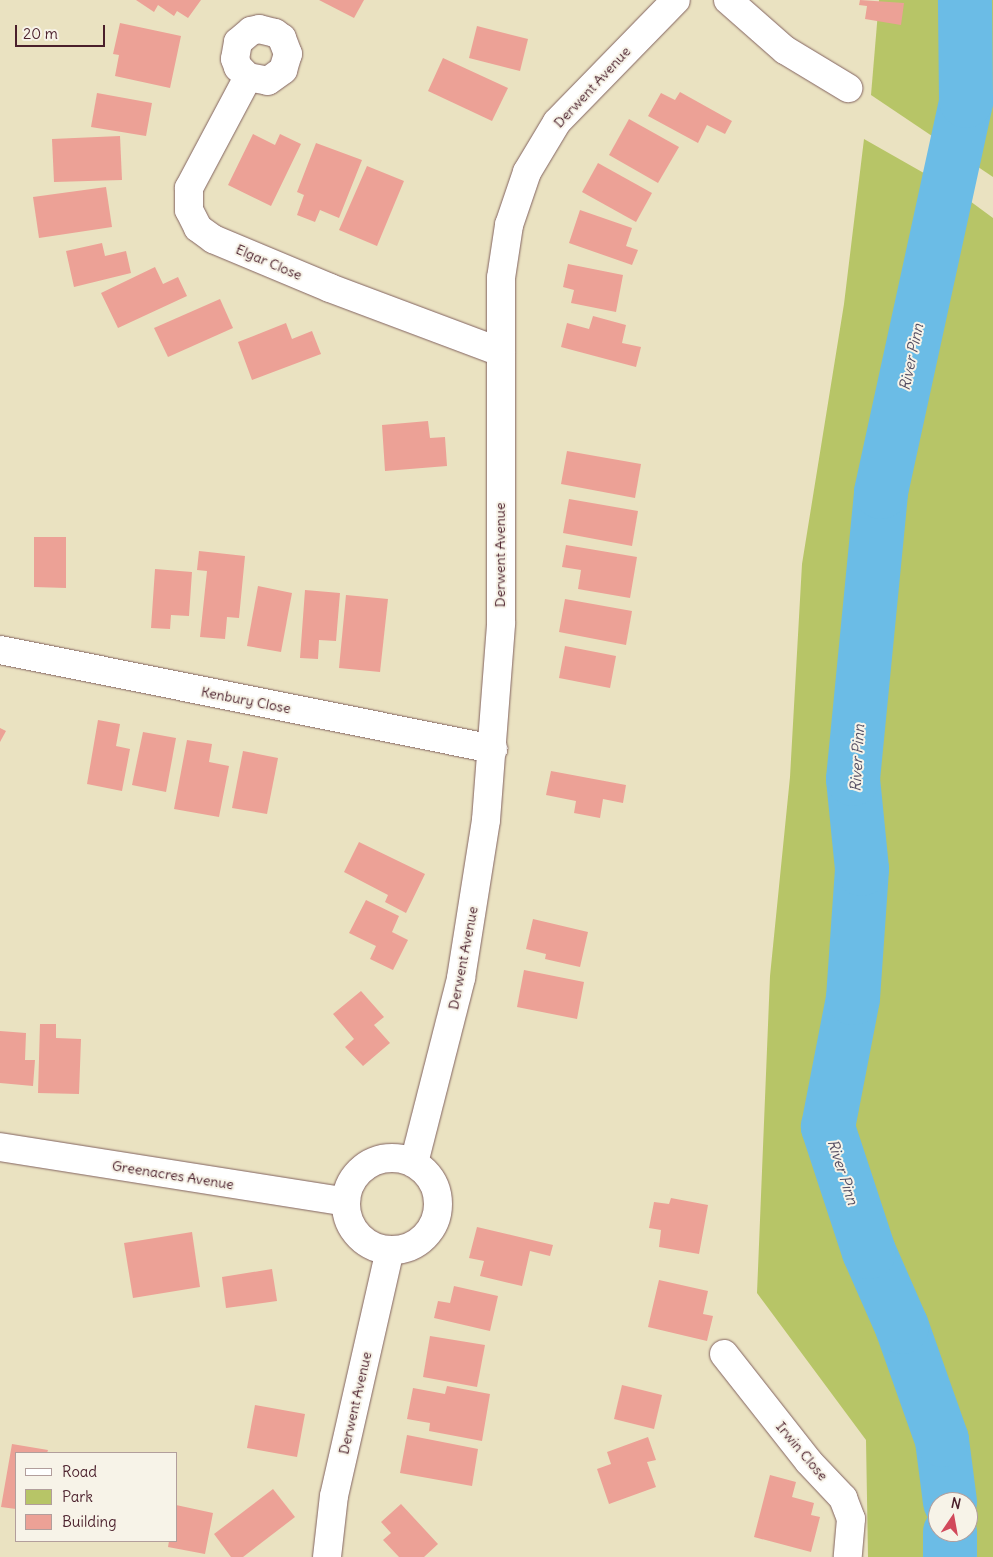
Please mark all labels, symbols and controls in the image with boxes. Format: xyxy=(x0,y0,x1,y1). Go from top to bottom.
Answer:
scale bar xyxy=(18,15,108,47)
text: 20 m xyxy=(23,24,58,43)
street label: Derwent Avenue xyxy=(550,43,634,131)
street label: Elgar Close xyxy=(233,241,305,283)
water label: River Pinn xyxy=(895,322,927,392)
street label: Derwent Avenue xyxy=(492,503,508,607)
street label: Kenbury Close xyxy=(200,683,292,717)
water label: River Pinn xyxy=(846,724,868,792)
street label: Derwent Avenue xyxy=(445,905,481,1011)
water label: River Pinn xyxy=(824,1137,862,1207)
street label: Greenacres Avenue xyxy=(111,1157,235,1193)
street label: Derwent Avenue xyxy=(335,1350,375,1456)
street label: Irwin Close xyxy=(773,1418,831,1484)
legend xyxy=(15,1452,178,1542)
text: Road xyxy=(62,1462,97,1481)
text: Park xyxy=(62,1487,93,1506)
north arrow xyxy=(928,1492,978,1542)
text: N xyxy=(949,1493,963,1513)
text: Building xyxy=(62,1512,117,1531)

